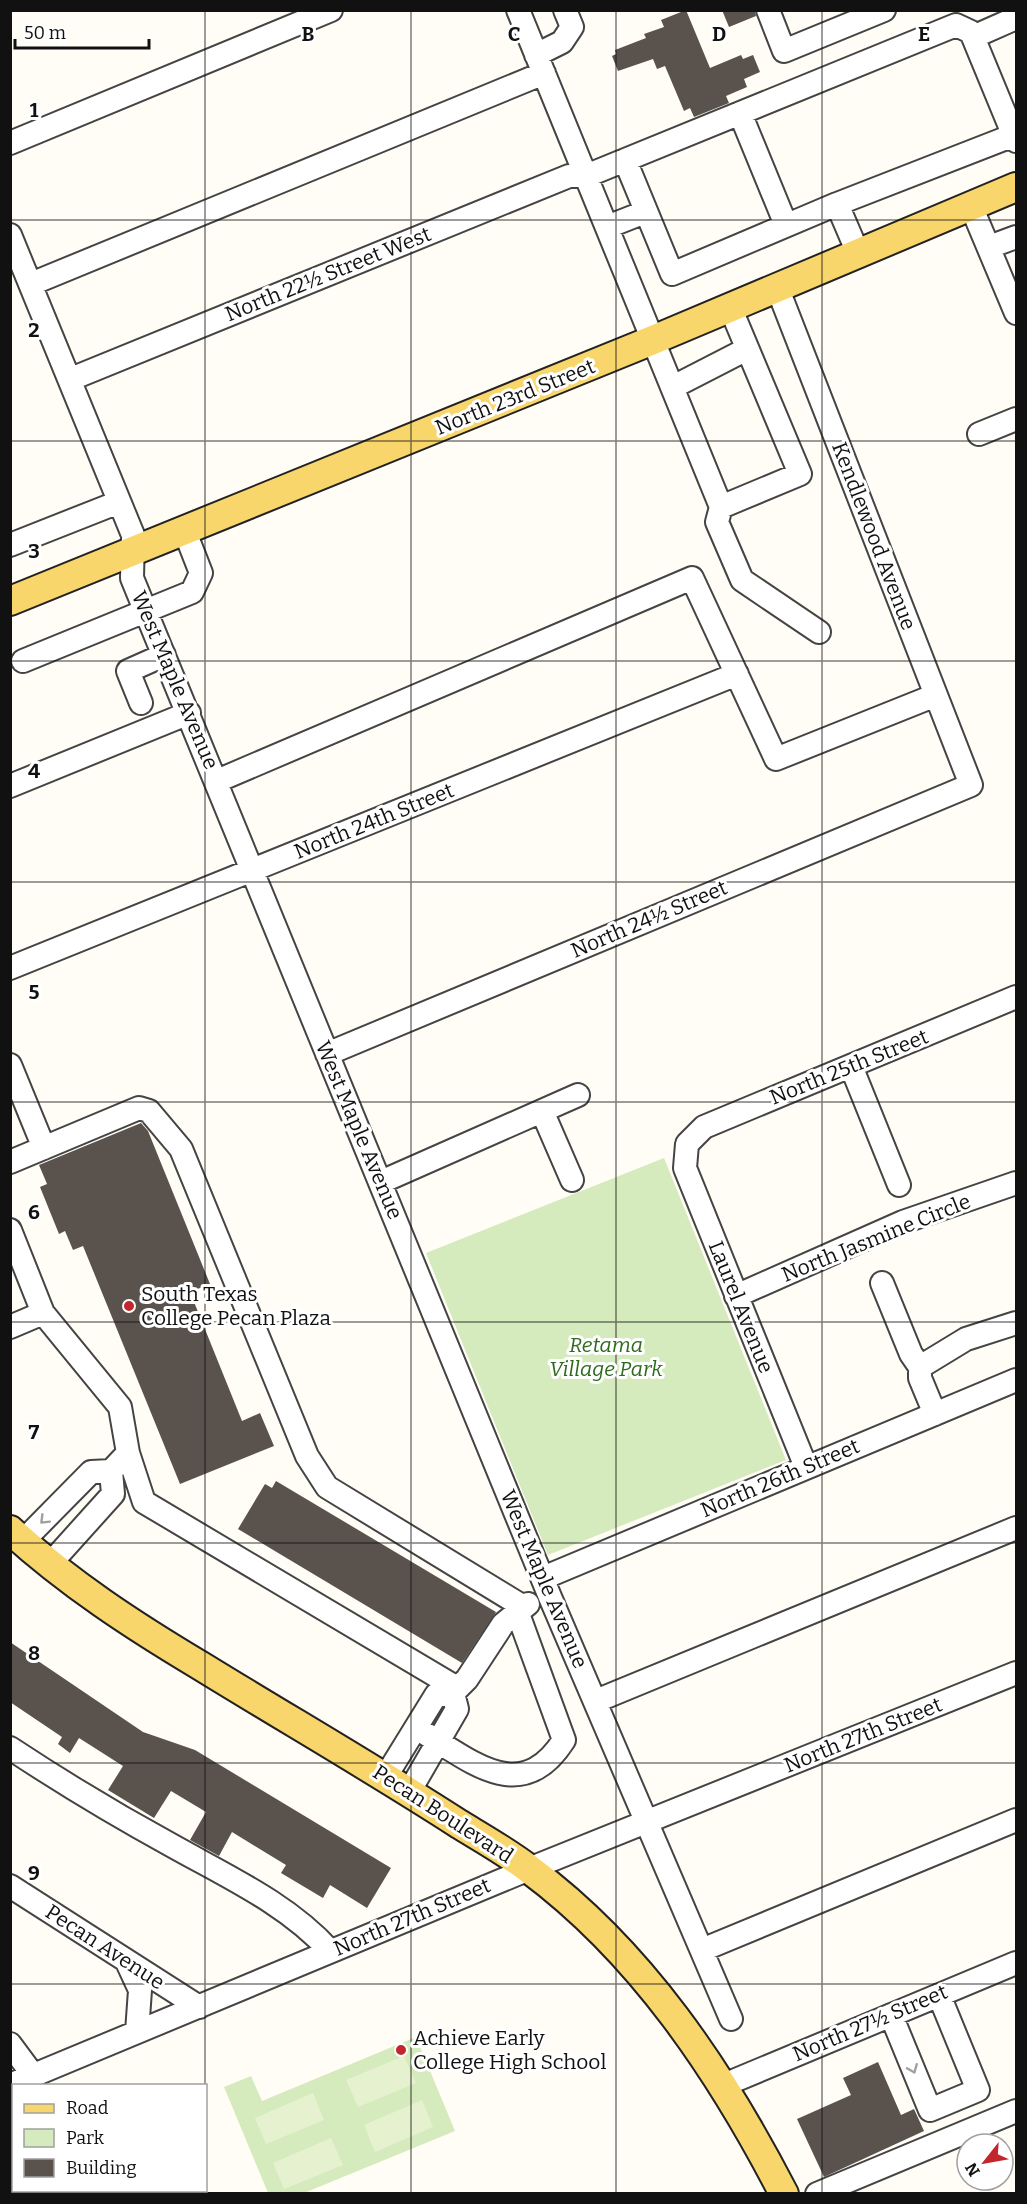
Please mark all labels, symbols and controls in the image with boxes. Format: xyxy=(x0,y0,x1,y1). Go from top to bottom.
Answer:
scale bar xyxy=(15,12,148,50)
text: 50 m xyxy=(24,22,66,44)
text: B xyxy=(302,22,315,46)
text: C xyxy=(508,22,520,46)
text: D xyxy=(712,22,726,46)
text: E xyxy=(918,22,930,46)
text: 1 xyxy=(30,98,39,122)
street label: North 22½ Street West xyxy=(221,221,435,327)
text: 2 xyxy=(28,318,40,342)
street label: North 23rd Street xyxy=(431,353,599,441)
street label: Kendlewood Avenue xyxy=(826,438,922,634)
text: 3 xyxy=(28,539,40,563)
street label: West Maple Avenue xyxy=(126,587,224,773)
text: 4 xyxy=(28,759,40,783)
street label: North 24th Street xyxy=(290,777,458,865)
street label: North 24½ Street xyxy=(567,874,732,964)
text: 5 xyxy=(29,980,40,1004)
street label: North 25th Street xyxy=(766,1023,933,1111)
street label: West Maple Avenue xyxy=(310,1037,408,1223)
street label: North Jasmine Circle xyxy=(778,1188,974,1288)
text: 6 xyxy=(28,1200,40,1224)
street label: Laurel Avenue xyxy=(703,1237,779,1377)
place label: South Texas College Pecan Plaza xyxy=(141,1281,331,1331)
marker: South Texas College Pecan Plaza xyxy=(122,1299,136,1313)
park label: Retama Village Park xyxy=(549,1332,663,1382)
text: 7 xyxy=(29,1420,40,1444)
street label: North 26th Street xyxy=(697,1433,864,1523)
street label: West Maple Avenue xyxy=(495,1486,593,1672)
one-way arrow xyxy=(40,1513,51,1524)
text: 8 xyxy=(28,1641,40,1665)
street label: North 27th Street xyxy=(780,1691,946,1779)
street label: Pecan Boulevard xyxy=(368,1759,518,1869)
text: 9 xyxy=(28,1861,40,1885)
street label: North 27th Street xyxy=(330,1872,495,1962)
street label: Pecan Avenue xyxy=(41,1899,169,1995)
street label: North 27½ Street xyxy=(789,1979,952,2067)
place label: Achieve Early College High School xyxy=(413,2025,606,2075)
marker: Achieve Early College High School xyxy=(394,2043,408,2057)
one-way arrow xyxy=(906,2062,918,2073)
legend xyxy=(12,2084,207,2192)
text: Road xyxy=(66,2097,109,2119)
text: Park xyxy=(66,2127,105,2149)
north arrow xyxy=(955,2132,1015,2192)
text: Building xyxy=(66,2157,137,2179)
text: N xyxy=(961,2159,984,2180)

